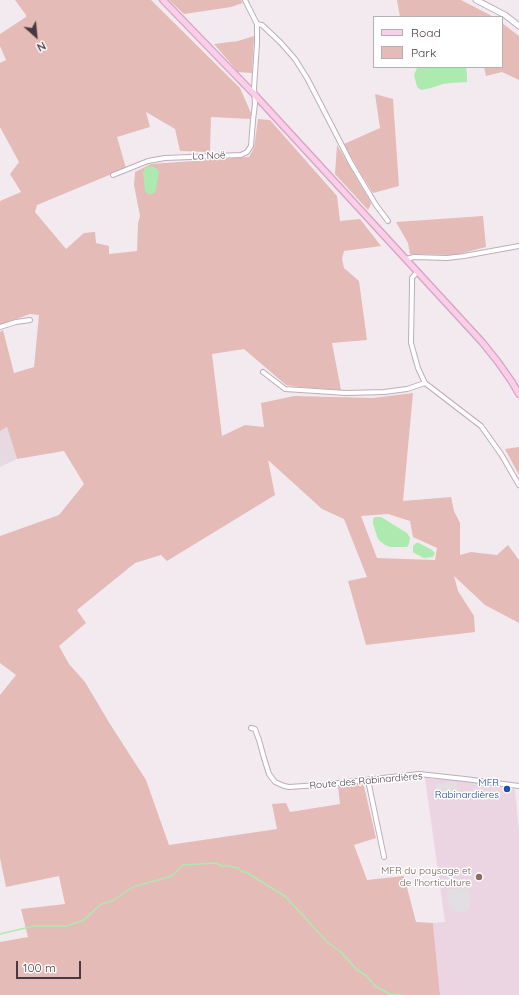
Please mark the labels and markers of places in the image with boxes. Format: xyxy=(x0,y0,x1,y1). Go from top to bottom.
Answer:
place label: MFR Rabinardières xyxy=(435,777,499,800)
marker: MFR Rabinardières xyxy=(502,784,512,794)
place label: MFR du paysage et de l'horticulture xyxy=(381,865,471,888)
marker: MFR du paysage et de l'horticulture xyxy=(474,872,484,882)

